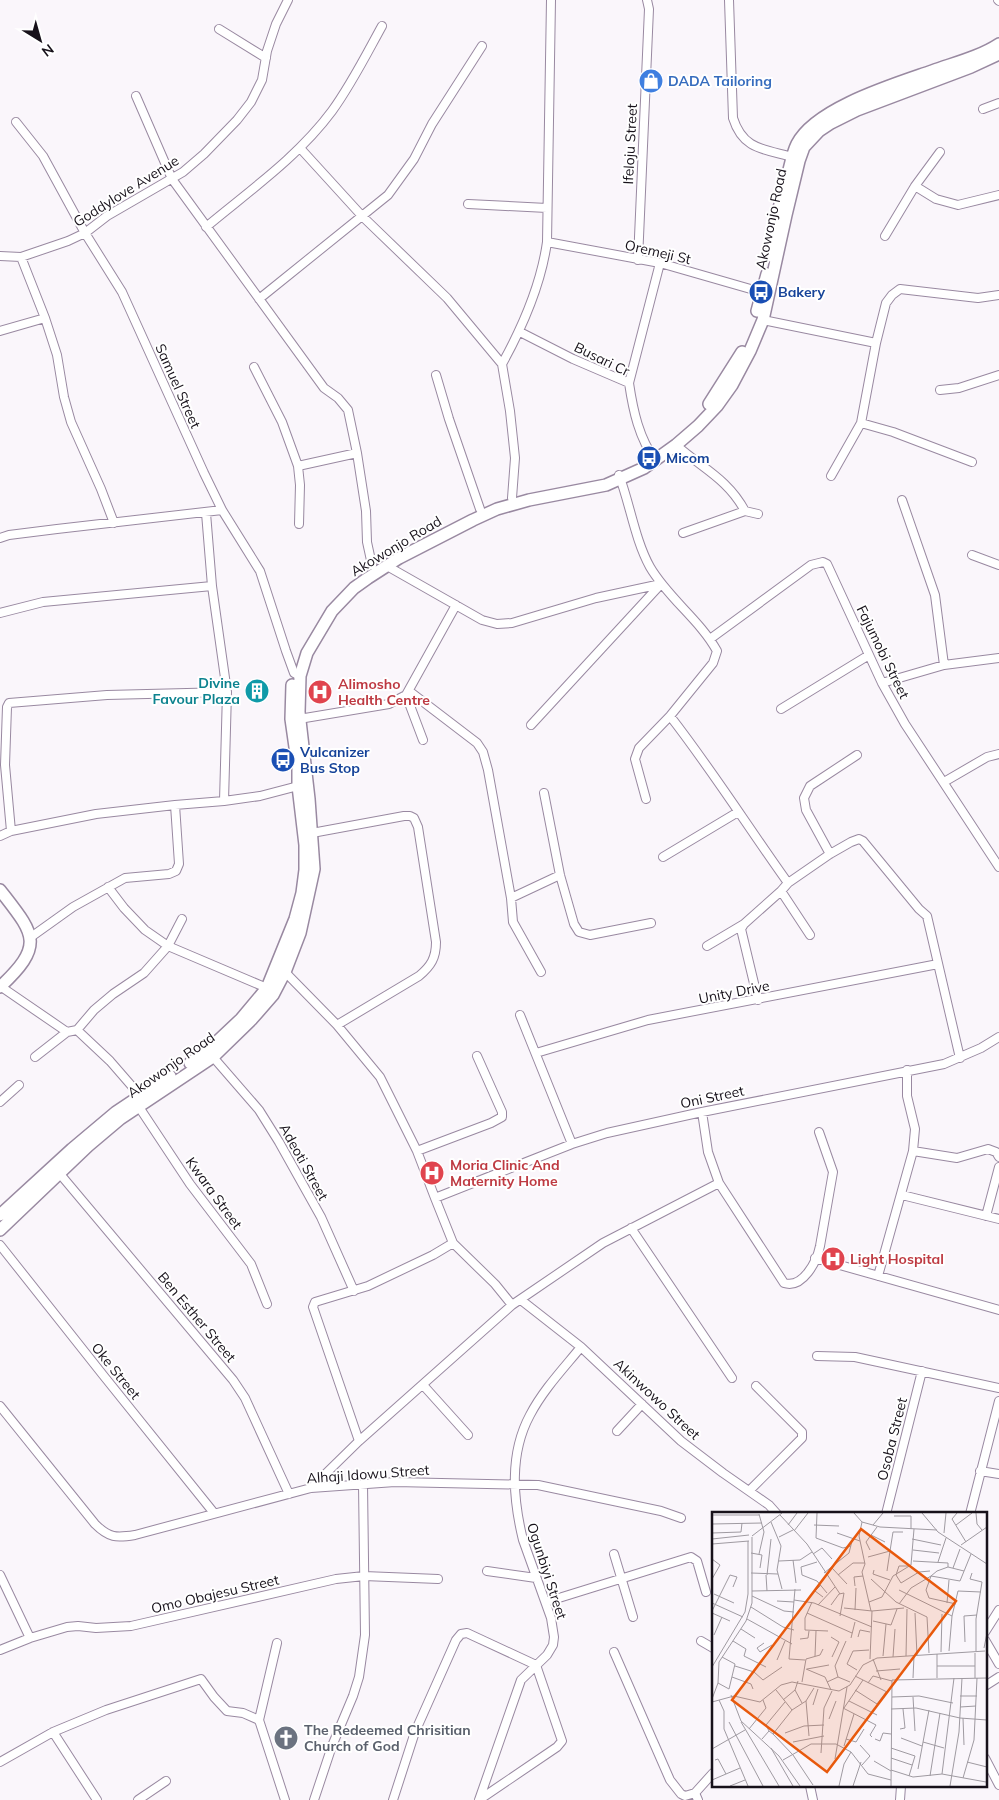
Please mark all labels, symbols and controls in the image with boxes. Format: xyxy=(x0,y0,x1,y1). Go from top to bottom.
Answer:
north arrow xyxy=(15,15,65,65)
text: N xyxy=(38,40,57,61)
shop icon: DADA Tailoring xyxy=(638,68,664,94)
place label: DADA Tailoring xyxy=(668,72,772,90)
street label: Ifeloju Street xyxy=(619,103,641,185)
street label: Goddylove Avenue xyxy=(70,151,182,231)
street label: Akowonjo Road xyxy=(752,167,790,271)
street label: Oremeji St xyxy=(623,236,693,268)
bus stop icon: Bakery xyxy=(748,279,774,305)
place label: Bakery xyxy=(778,283,826,301)
street label: Busari Cr xyxy=(571,338,634,381)
street label: Samuel Street xyxy=(151,341,205,431)
bus stop icon: Micom xyxy=(636,445,662,471)
place label: Micom xyxy=(666,449,710,467)
street label: Akowonjo Road xyxy=(347,512,445,580)
street label: Fajumobi Street xyxy=(853,602,913,702)
place label: Divine Favour Plaza xyxy=(153,674,240,708)
place label: Alimosho Health Centre xyxy=(338,675,430,709)
building icon: Divine Favour Plaza xyxy=(244,678,270,704)
hospital icon: Alimosho Health Centre xyxy=(307,679,333,705)
place label: Vulcanizer Bus Stop xyxy=(299,743,370,777)
bus stop icon: Vulcanizer Bus Stop xyxy=(270,747,296,773)
street label: Unity Drive xyxy=(697,976,771,1008)
street label: Akowonjo Road xyxy=(124,1028,218,1102)
street label: Oni Street xyxy=(678,1081,746,1113)
street label: Adeoti Street xyxy=(276,1121,332,1204)
street label: Kwara Street xyxy=(182,1153,246,1233)
place label: Moria Clinic And Maternity Home xyxy=(450,1156,560,1190)
hospital icon: Moria Clinic And Maternity Home xyxy=(419,1160,445,1186)
hospital icon: Light Hospital xyxy=(820,1246,846,1272)
place label: Light Hospital xyxy=(850,1250,944,1268)
street label: Ben Esther Street xyxy=(154,1268,240,1366)
street label: Oke Street xyxy=(88,1339,144,1403)
street label: Akinwowo Street xyxy=(610,1354,704,1444)
street label: Osoba Street xyxy=(873,1396,911,1482)
street label: Alhaji Idowu Street xyxy=(306,1461,430,1487)
inset map xyxy=(712,1512,986,1788)
street label: Ogunbiyi Street xyxy=(523,1520,571,1622)
street label: Omo Obajesu Street xyxy=(149,1571,281,1617)
place label: The Redeemed Chrisitian Church of God xyxy=(304,1721,471,1755)
church icon: The Redeemed Chrisitian Church of God xyxy=(273,1725,299,1751)

